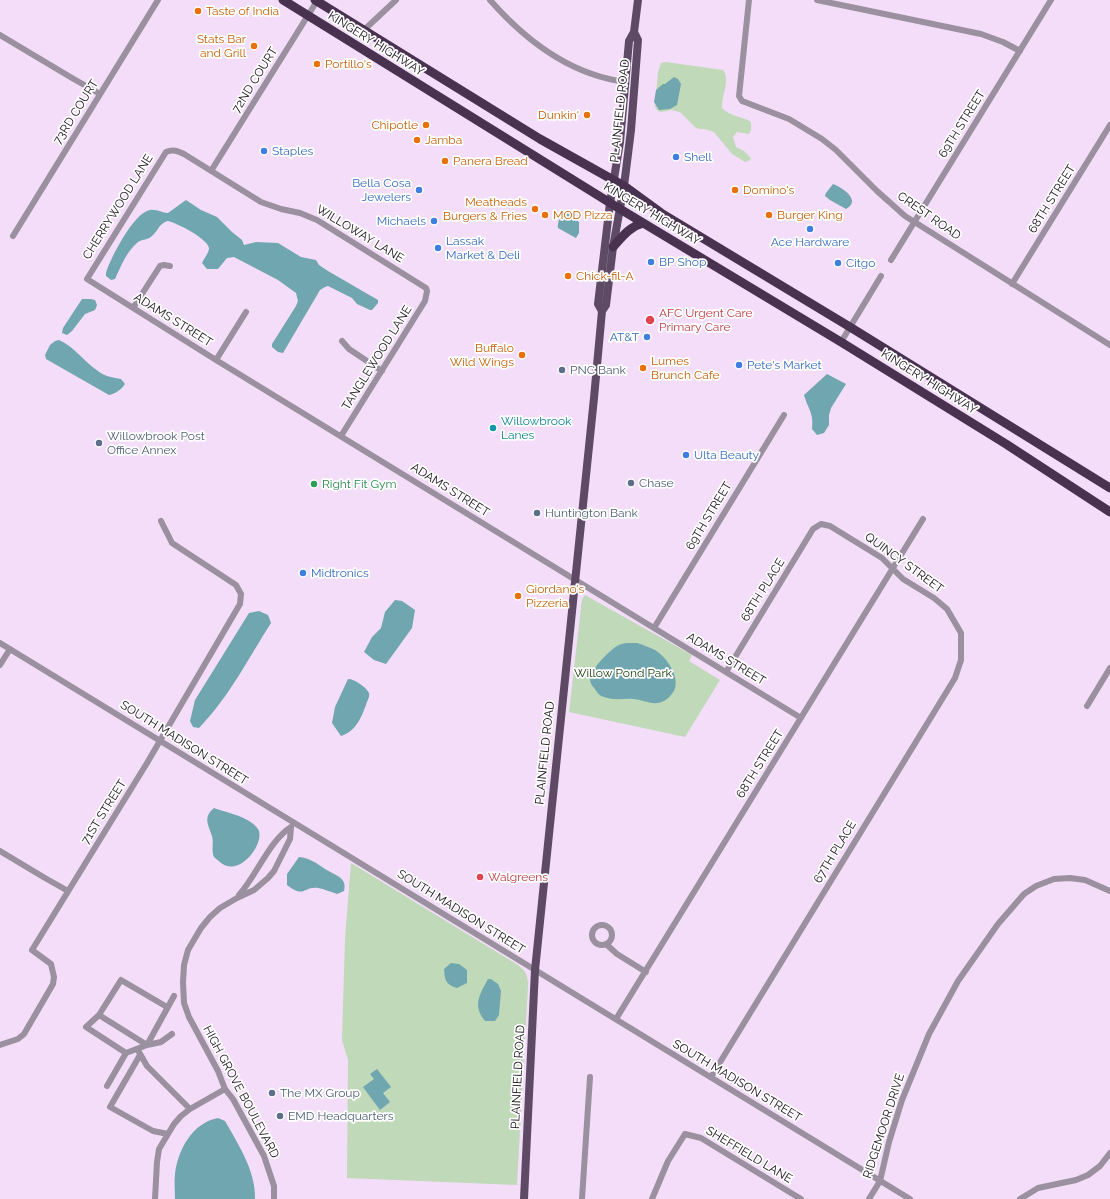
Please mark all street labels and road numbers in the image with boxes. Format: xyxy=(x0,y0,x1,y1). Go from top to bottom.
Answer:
street label: KINGERY HIGHWAY xyxy=(325,9,427,79)
street label: 72ND COURT xyxy=(229,44,281,116)
street label: PLAINFIELD ROAD xyxy=(607,59,633,163)
street label: 73RD COURT xyxy=(50,77,102,147)
street label: 69TH STREET xyxy=(935,88,989,160)
street label: CHERRYWOOD LANE xyxy=(80,152,156,262)
street label: 68TH STREET xyxy=(1025,162,1079,236)
street label: KINGERY HIGHWAY xyxy=(601,179,703,249)
street label: CREST ROAD xyxy=(894,189,964,243)
street label: WILLOWAY LANE xyxy=(314,202,406,266)
street label: ADAMS STREET xyxy=(131,290,215,350)
street label: TANGLEWOOD LANE xyxy=(339,303,415,413)
street label: KINGERY HIGHWAY xyxy=(878,347,980,417)
street label: ADAMS STREET xyxy=(408,460,492,520)
street label: 69TH STREET xyxy=(683,479,735,553)
street label: QUINCY STREET xyxy=(862,530,946,596)
street label: 68TH PLACE xyxy=(738,556,788,624)
street label: ADAMS STREET xyxy=(684,630,768,688)
street label: SOUTH MADISON STREET xyxy=(118,698,250,788)
street label: PLAINFIELD ROAD xyxy=(532,701,558,805)
street label: 68TH STREET xyxy=(733,727,787,801)
street label: 71ST STREET xyxy=(78,777,130,847)
street label: 67TH PLACE xyxy=(811,818,859,886)
street label: SOUTH MADISON STREET xyxy=(395,867,527,957)
street label: HIGH GROVE BOULEVARD xyxy=(200,1023,282,1161)
street label: PLAINFIELD ROAD xyxy=(508,1025,528,1129)
street label: SOUTH MADISON STREET xyxy=(670,1037,804,1125)
street label: RIDGEMOOR DRIVE xyxy=(860,1072,908,1180)
street label: SHEFFIELD LANE xyxy=(703,1124,795,1186)

